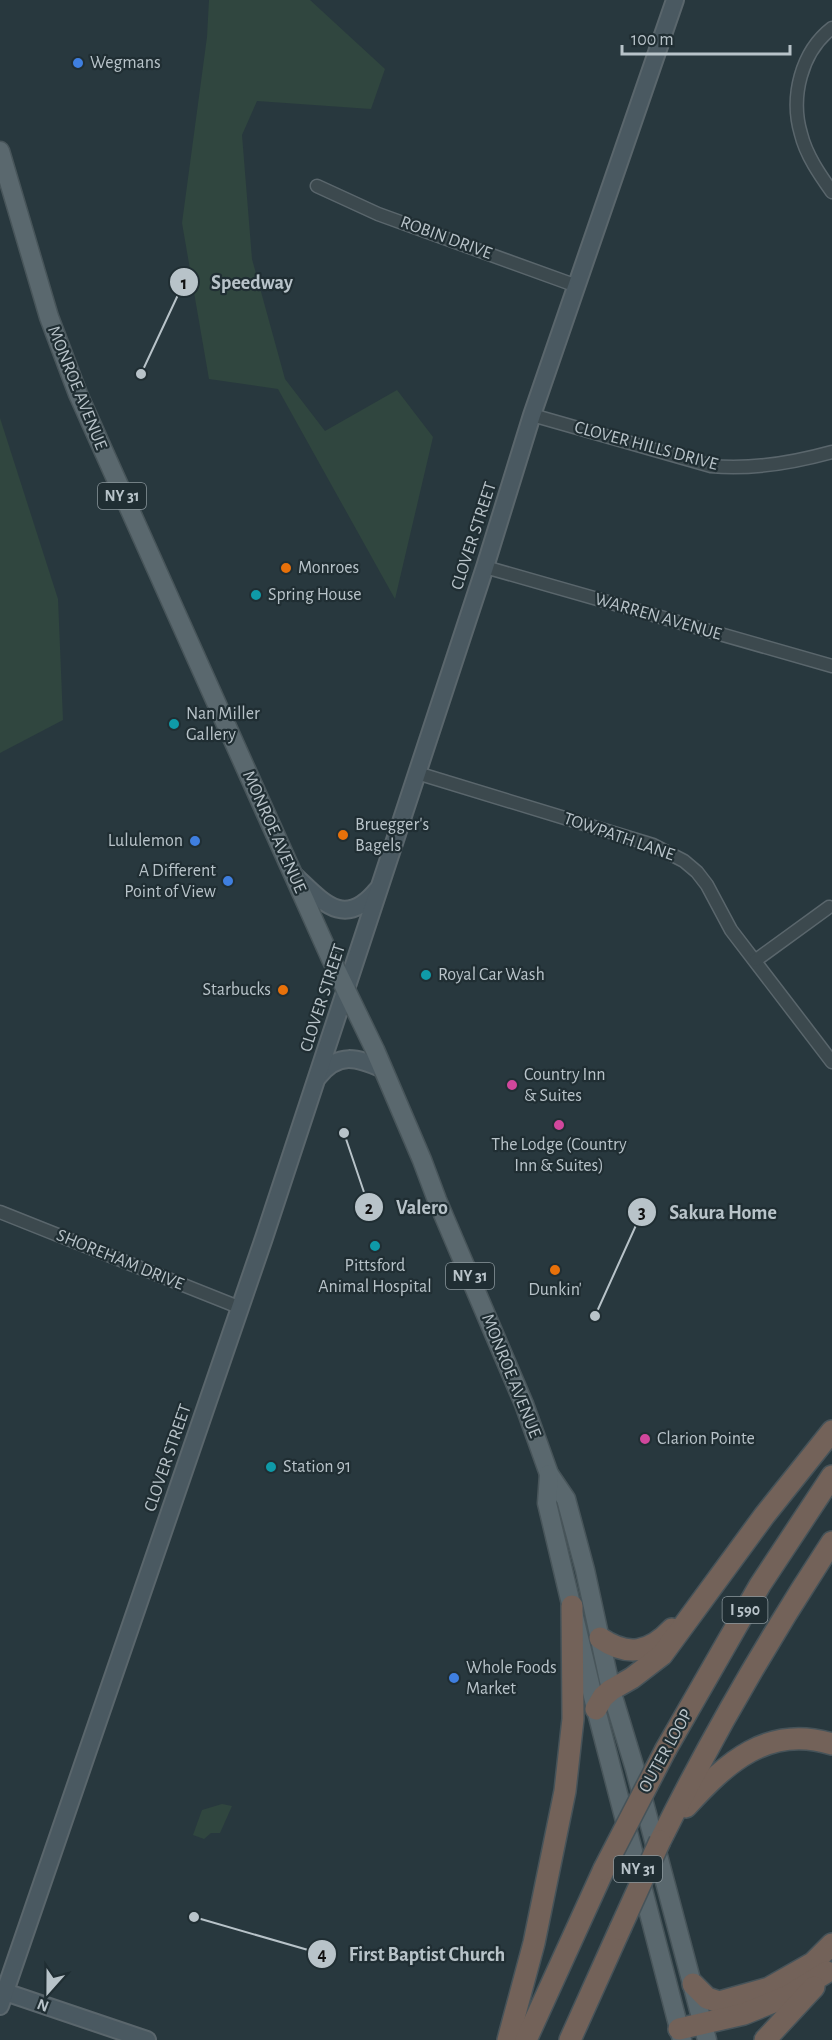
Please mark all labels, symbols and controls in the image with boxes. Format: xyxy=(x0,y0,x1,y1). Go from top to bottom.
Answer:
scale bar xyxy=(622,18,790,56)
text: 100 m xyxy=(631,31,674,49)
place label: Wegmans xyxy=(90,54,161,72)
marker: Wegmans xyxy=(71,56,85,70)
street label: ROBIN DRIVE xyxy=(398,213,494,263)
callout: Speedway xyxy=(169,263,305,301)
text: Speedway xyxy=(211,273,293,293)
text: 1 xyxy=(181,275,187,293)
street label: MONROE AVENUE xyxy=(44,323,110,453)
street label: CLOVER HILLS DRIVE xyxy=(572,418,720,474)
street label: CLOVER STREET xyxy=(448,480,500,592)
road number: NY 31 xyxy=(98,483,146,509)
place label: Monroes xyxy=(298,559,359,577)
marker: Monroes xyxy=(279,561,293,575)
place label: Spring House xyxy=(268,586,362,604)
marker: Spring House xyxy=(249,588,263,602)
street label: WARREN AVENUE xyxy=(593,590,724,644)
place label: Nan Miller Gallery xyxy=(186,705,260,744)
marker: Nan Miller Gallery xyxy=(167,717,181,731)
street label: MONROE AVENUE xyxy=(239,768,309,896)
street label: TOWPATH LANE xyxy=(561,810,677,865)
place label: Bruegger's Bagels xyxy=(355,816,429,855)
marker: Bruegger's Bagels xyxy=(336,828,350,842)
place label: Lululemon xyxy=(108,832,183,850)
marker: Lululemon xyxy=(188,834,202,848)
place label: A Different Point of View xyxy=(124,862,216,901)
marker: A Different Point of View xyxy=(221,874,235,888)
street label: CLOVER STREET xyxy=(297,942,349,1054)
place label: Royal Car Wash xyxy=(438,966,545,984)
marker: Royal Car Wash xyxy=(419,968,433,982)
place label: Starbucks xyxy=(203,981,271,999)
marker: Starbucks xyxy=(276,983,290,997)
place label: Country Inn & Suites xyxy=(524,1066,606,1105)
marker: Country Inn & Suites xyxy=(505,1078,519,1092)
marker: The Lodge (Country Inn & Suites) xyxy=(552,1118,566,1132)
place label: The Lodge (Country Inn & Suites) xyxy=(491,1136,627,1175)
callout: Valero xyxy=(354,1188,460,1226)
callout: Sakura Home xyxy=(627,1193,789,1231)
text: Valero xyxy=(396,1198,448,1218)
text: 2 xyxy=(365,1200,374,1218)
text: Sakura Home xyxy=(669,1203,777,1223)
text: 3 xyxy=(638,1204,646,1222)
street label: SHOREHAM DRIVE xyxy=(54,1226,186,1294)
marker: Pittsford Animal Hospital xyxy=(368,1239,382,1253)
place label: Pittsford Animal Hospital xyxy=(318,1257,432,1296)
road number: NY 31 xyxy=(446,1263,494,1289)
marker: Dunkin' xyxy=(548,1263,562,1277)
place label: Dunkin' xyxy=(528,1281,582,1299)
street label: MONROE AVENUE xyxy=(478,1311,544,1441)
street label: CLOVER STREET xyxy=(141,1402,195,1514)
place label: Clarion Pointe xyxy=(657,1430,755,1448)
marker: Clarion Pointe xyxy=(638,1432,652,1446)
place label: Station 91 xyxy=(283,1458,351,1476)
marker: Station 91 xyxy=(264,1460,278,1474)
road number: I 590 xyxy=(722,1597,768,1623)
place label: Whole Foods Market xyxy=(466,1659,557,1698)
marker: Whole Foods Market xyxy=(447,1671,461,1685)
street label: OUTER LOOP xyxy=(636,1706,696,1796)
road number: NY 31 xyxy=(614,1856,662,1882)
callout: First Baptist Church xyxy=(307,1935,518,1973)
text: First Baptist Church xyxy=(349,1945,505,1965)
text: 4 xyxy=(317,1946,327,1964)
north arrow xyxy=(18,1962,78,2022)
text: N xyxy=(35,1996,51,2015)

